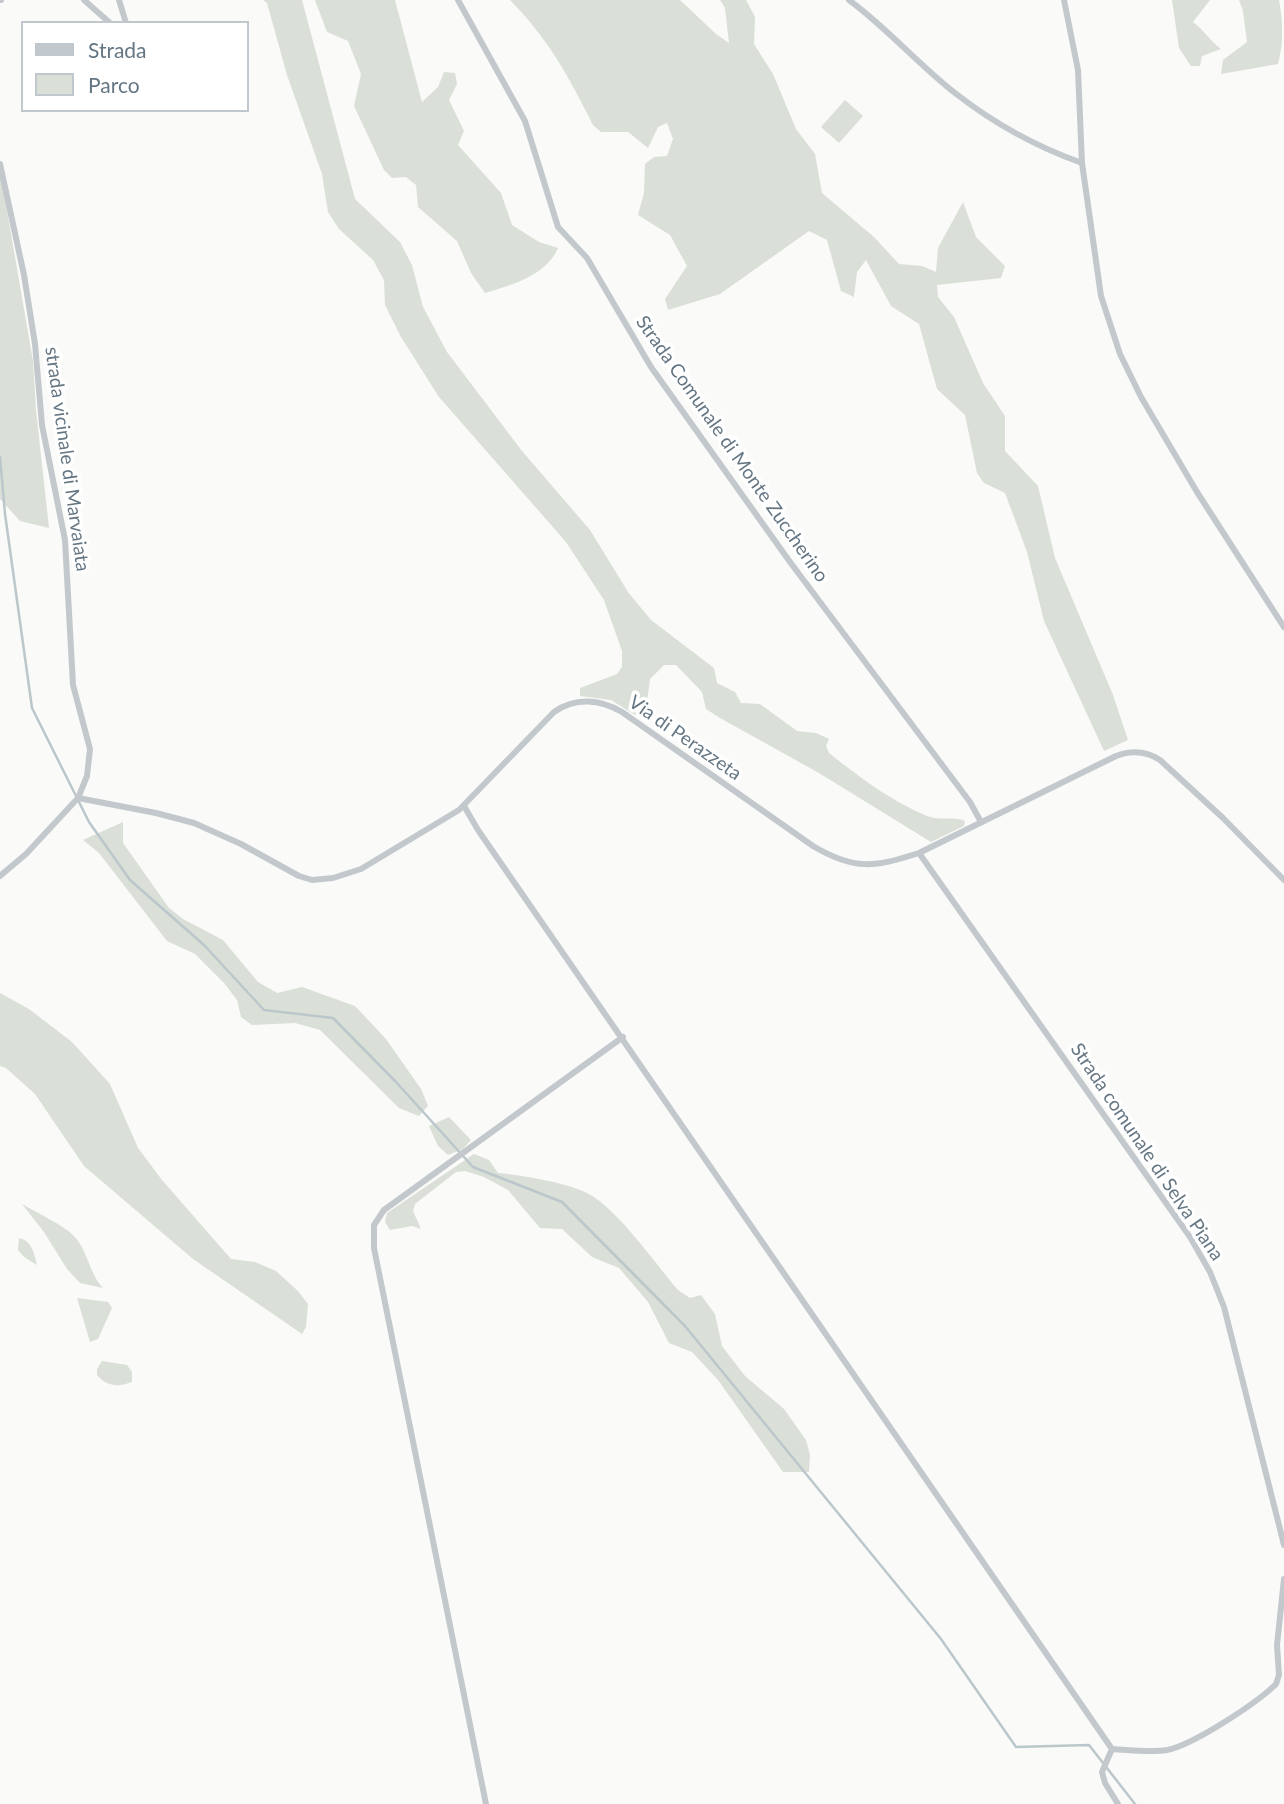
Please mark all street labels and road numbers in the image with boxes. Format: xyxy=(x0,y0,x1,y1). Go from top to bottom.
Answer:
street label: Strada Comunale di Monte Zuccherino xyxy=(631,311,833,587)
street label: strada vicinale di Marvaiata xyxy=(40,345,94,573)
street label: Via di Perazzeta xyxy=(624,691,746,785)
street label: Strada comunale di Selva Piana xyxy=(1066,1039,1228,1265)

